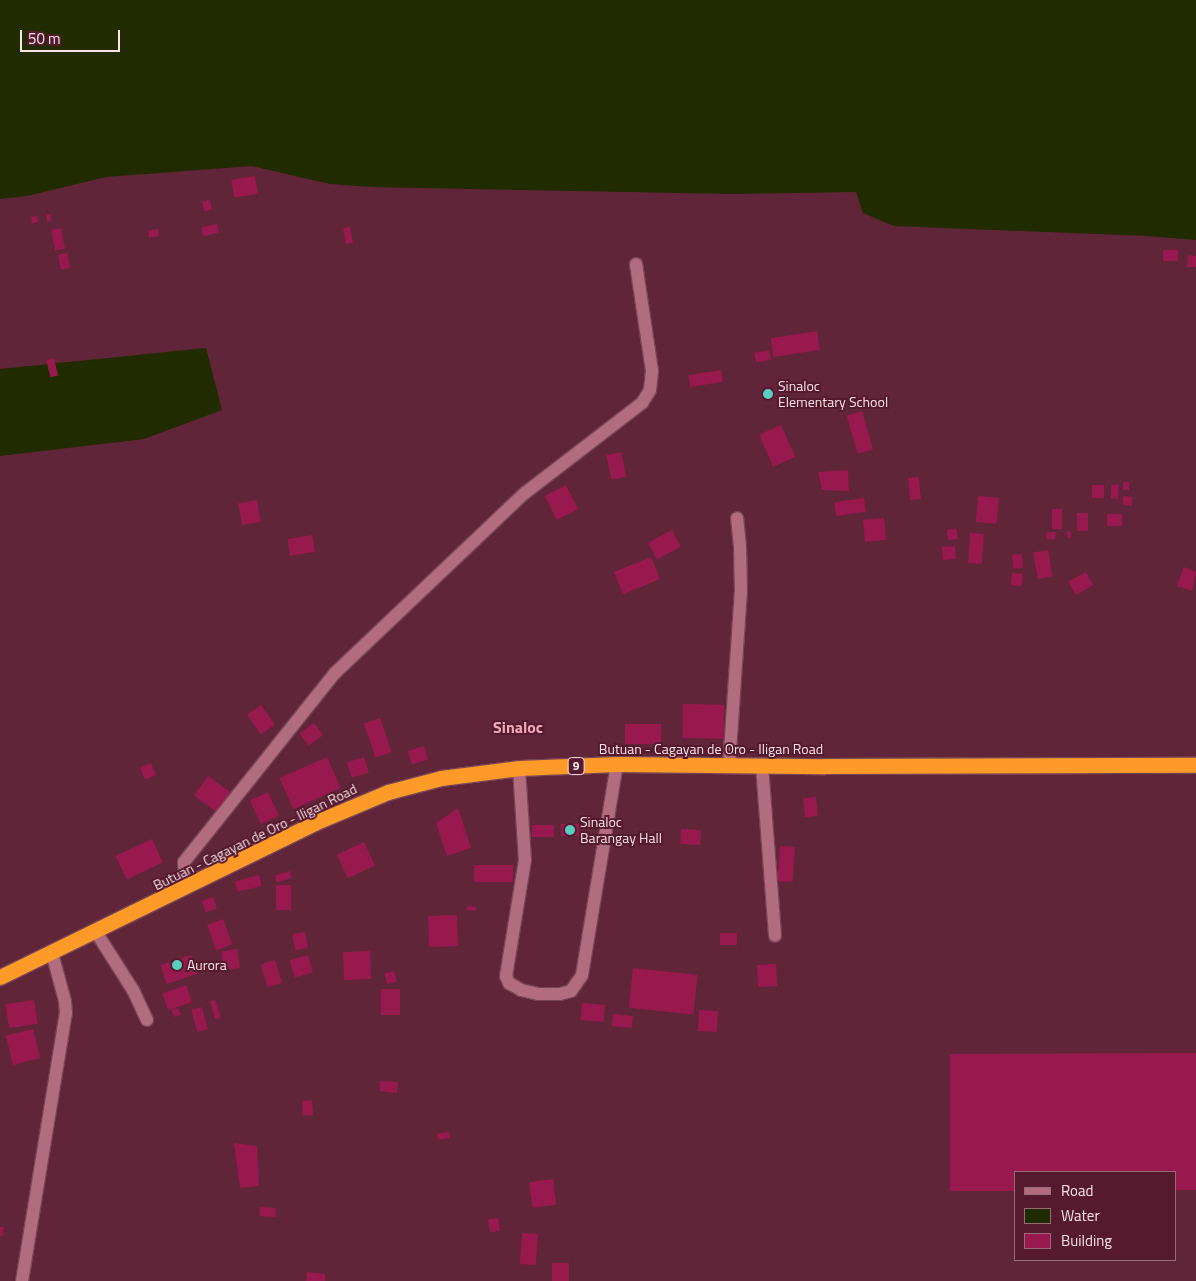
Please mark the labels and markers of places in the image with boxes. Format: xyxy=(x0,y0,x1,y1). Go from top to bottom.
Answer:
place label: Sinaloc Elementary School xyxy=(778,378,888,411)
marker: Sinaloc Elementary School xyxy=(762,388,774,400)
place label: Sinaloc Barangay Hall xyxy=(580,814,662,846)
marker: Sinaloc Barangay Hall xyxy=(564,824,576,836)
place label: Aurora xyxy=(187,957,227,973)
marker: Aurora xyxy=(171,959,183,971)

